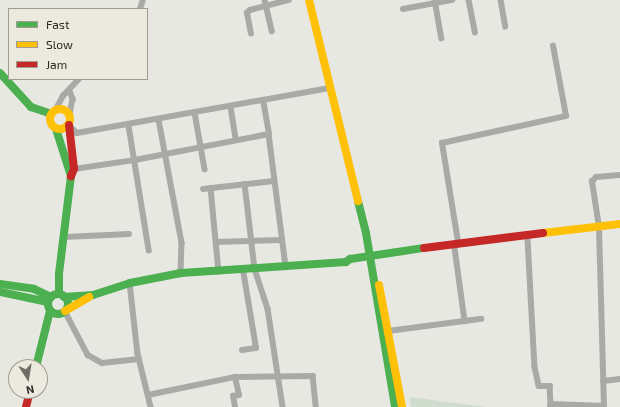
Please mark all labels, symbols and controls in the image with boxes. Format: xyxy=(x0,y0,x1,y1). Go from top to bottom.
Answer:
legend xyxy=(8,8,148,80)
text: Fast xyxy=(46,17,69,31)
text: Slow xyxy=(46,37,73,51)
text: Jam xyxy=(46,57,67,71)
north arrow xyxy=(8,359,48,399)
text: N xyxy=(25,383,36,397)

